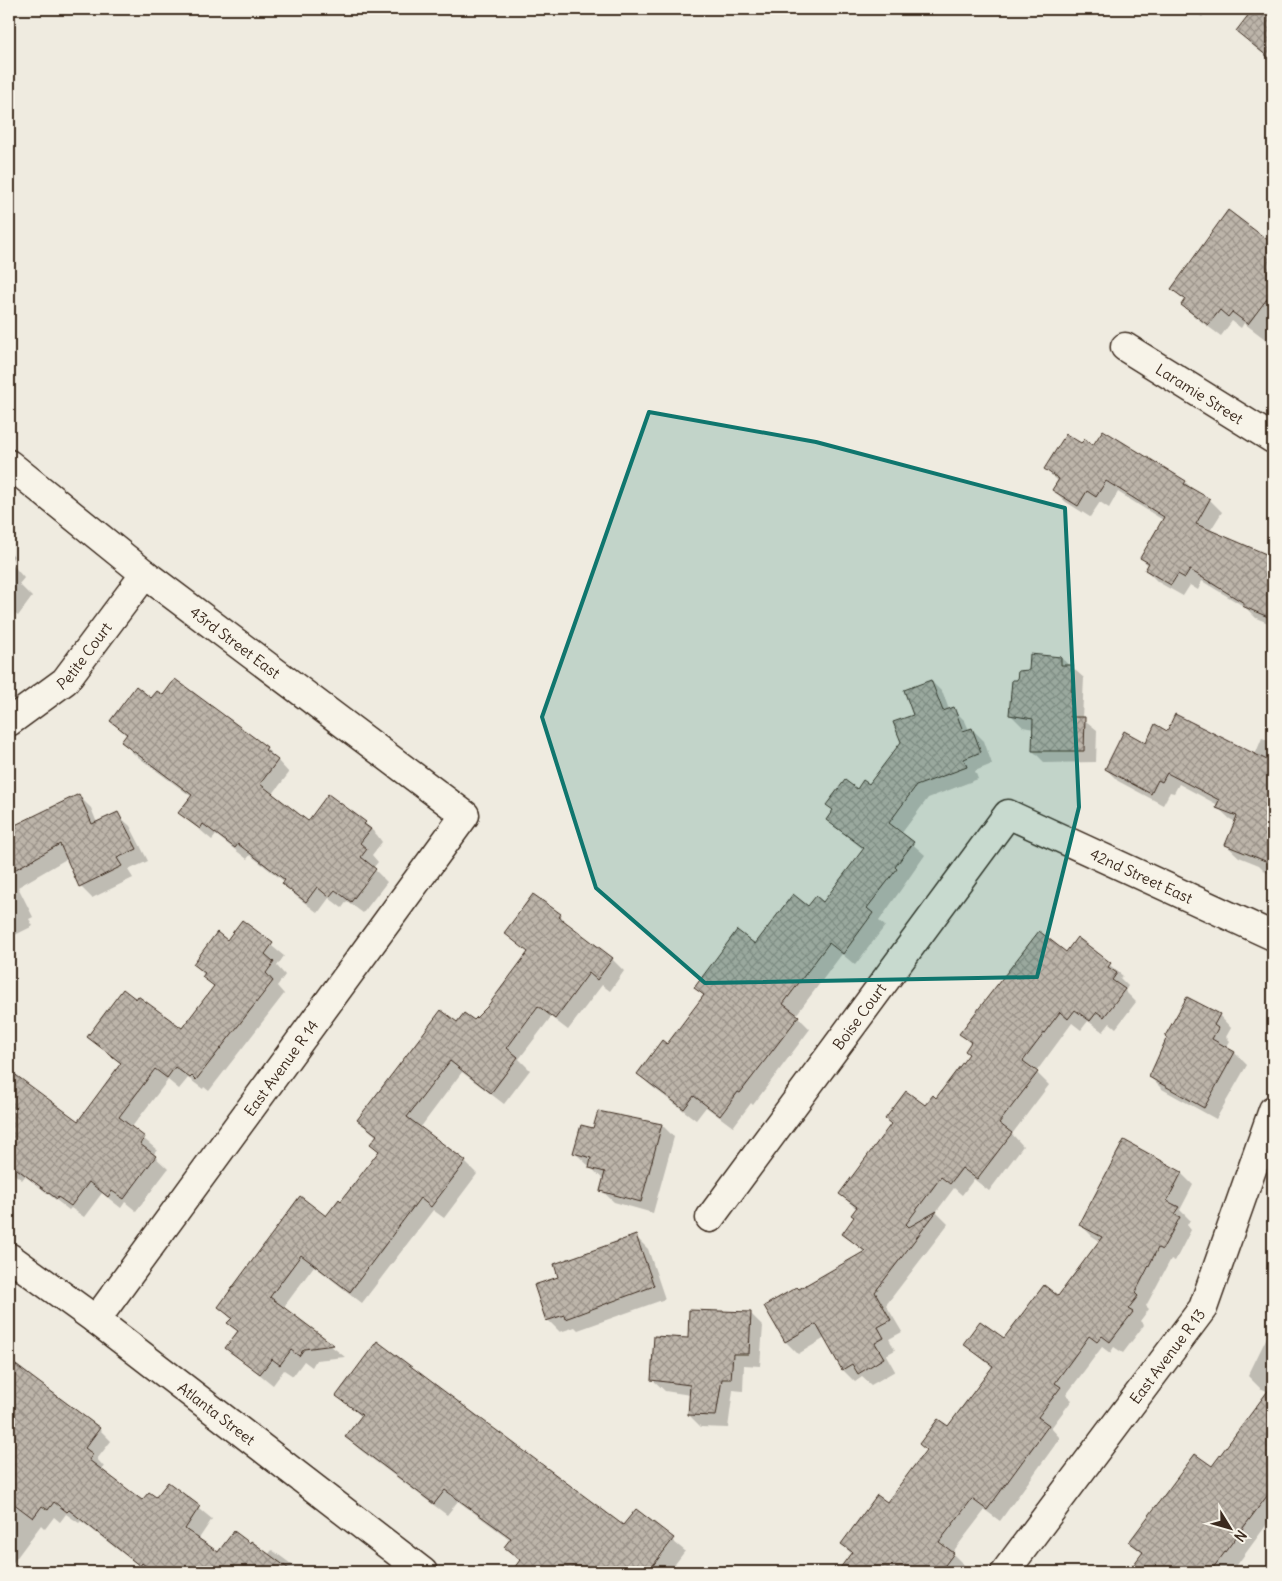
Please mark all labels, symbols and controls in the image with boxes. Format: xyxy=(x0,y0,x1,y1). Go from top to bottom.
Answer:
street label: Laramie Street xyxy=(1152,359,1247,428)
street label: 43rd Street East xyxy=(186,602,284,682)
street label: Petite Court xyxy=(53,618,115,694)
street label: 42nd Street East xyxy=(1087,844,1196,907)
street label: Boise Court xyxy=(828,979,890,1053)
street label: East Avenue R 14 xyxy=(240,1016,322,1120)
street label: East Avenue R 13 xyxy=(1125,1305,1209,1407)
street label: Atlanta Street xyxy=(174,1377,259,1449)
north arrow xyxy=(1204,1504,1254,1554)
text: N xyxy=(1230,1527,1250,1545)

